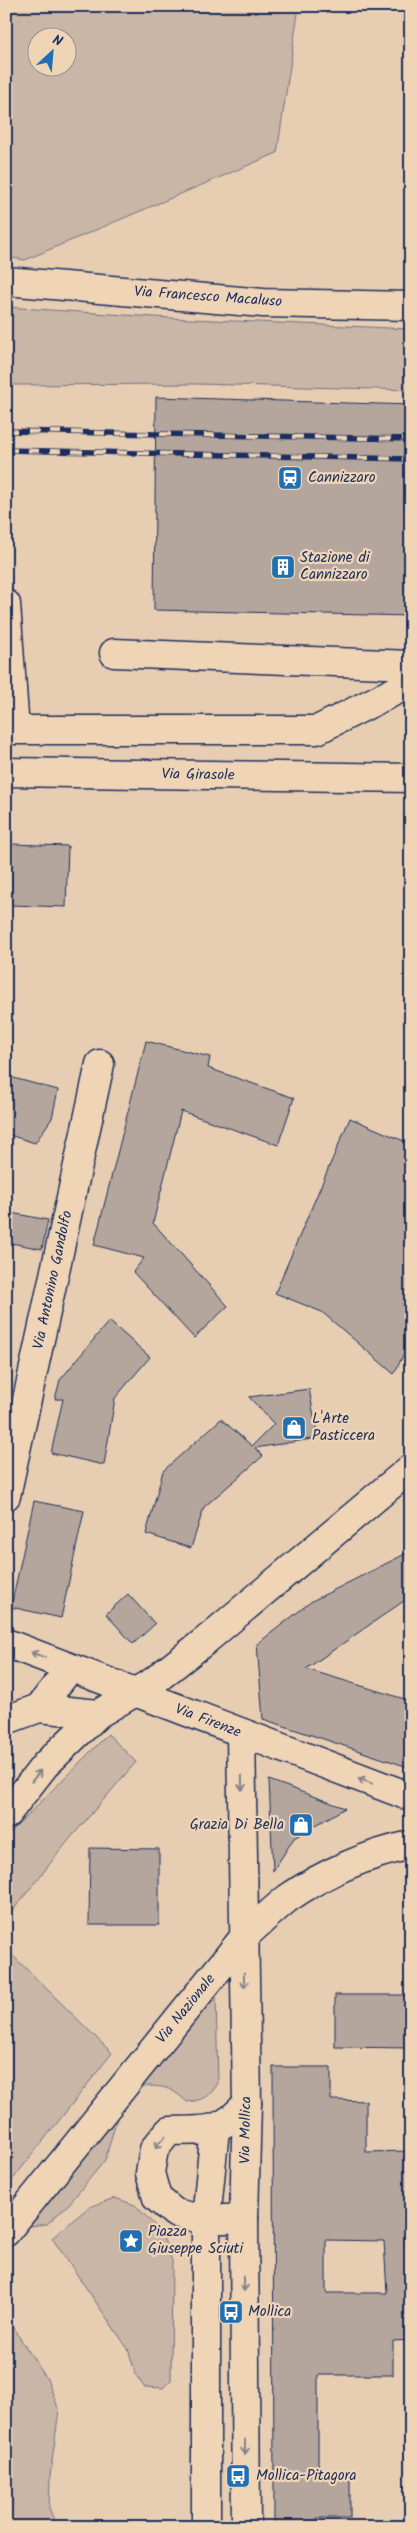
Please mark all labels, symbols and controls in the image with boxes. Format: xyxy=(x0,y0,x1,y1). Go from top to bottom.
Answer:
north arrow xyxy=(28,28,78,78)
text: N xyxy=(48,29,66,53)
street label: Via Francesco Macaluso xyxy=(133,280,283,314)
station icon: Cannizzaro xyxy=(277,465,303,491)
place label: Cannizzaro xyxy=(308,466,376,490)
place label: Stazione di Cannizzaro xyxy=(300,546,371,587)
building icon: Stazione di Cannizzaro xyxy=(270,554,296,580)
street label: Via Girasole xyxy=(161,762,235,788)
street label: Via Antonino Gandolfo xyxy=(27,1208,79,1352)
place label: L'Arte Pasticcera xyxy=(312,1407,375,1448)
shop icon: L'Arte Pasticcera xyxy=(281,1415,307,1441)
one-way arrow xyxy=(31,1650,46,1660)
street label: Via Firenze xyxy=(171,1697,245,1745)
one-way arrow xyxy=(31,1770,42,1783)
one-way arrow xyxy=(237,1774,247,1790)
one-way arrow xyxy=(358,1775,373,1785)
shop icon: Grazia Di Bella xyxy=(288,1812,314,1838)
place label: Grazia Di Bella xyxy=(190,1813,284,1837)
street label: Via Nazionale xyxy=(150,1969,222,2049)
one-way arrow xyxy=(239,1972,249,1988)
street label: Via Mollica xyxy=(233,2096,259,2164)
one-way arrow xyxy=(154,2135,166,2148)
place label: Piazza Giuseppe Sciuti xyxy=(148,2220,244,2261)
place icon: Piazza Giuseppe Sciuti xyxy=(118,2228,144,2254)
one-way arrow xyxy=(240,2276,249,2292)
bus stop icon: Mollica xyxy=(218,2299,244,2325)
place label: Mollica xyxy=(248,2300,291,2324)
one-way arrow xyxy=(240,2438,250,2454)
bus stop icon: Mollica-Pitagora xyxy=(225,2463,251,2489)
place label: Mollica-Pitagora xyxy=(256,2464,357,2488)

